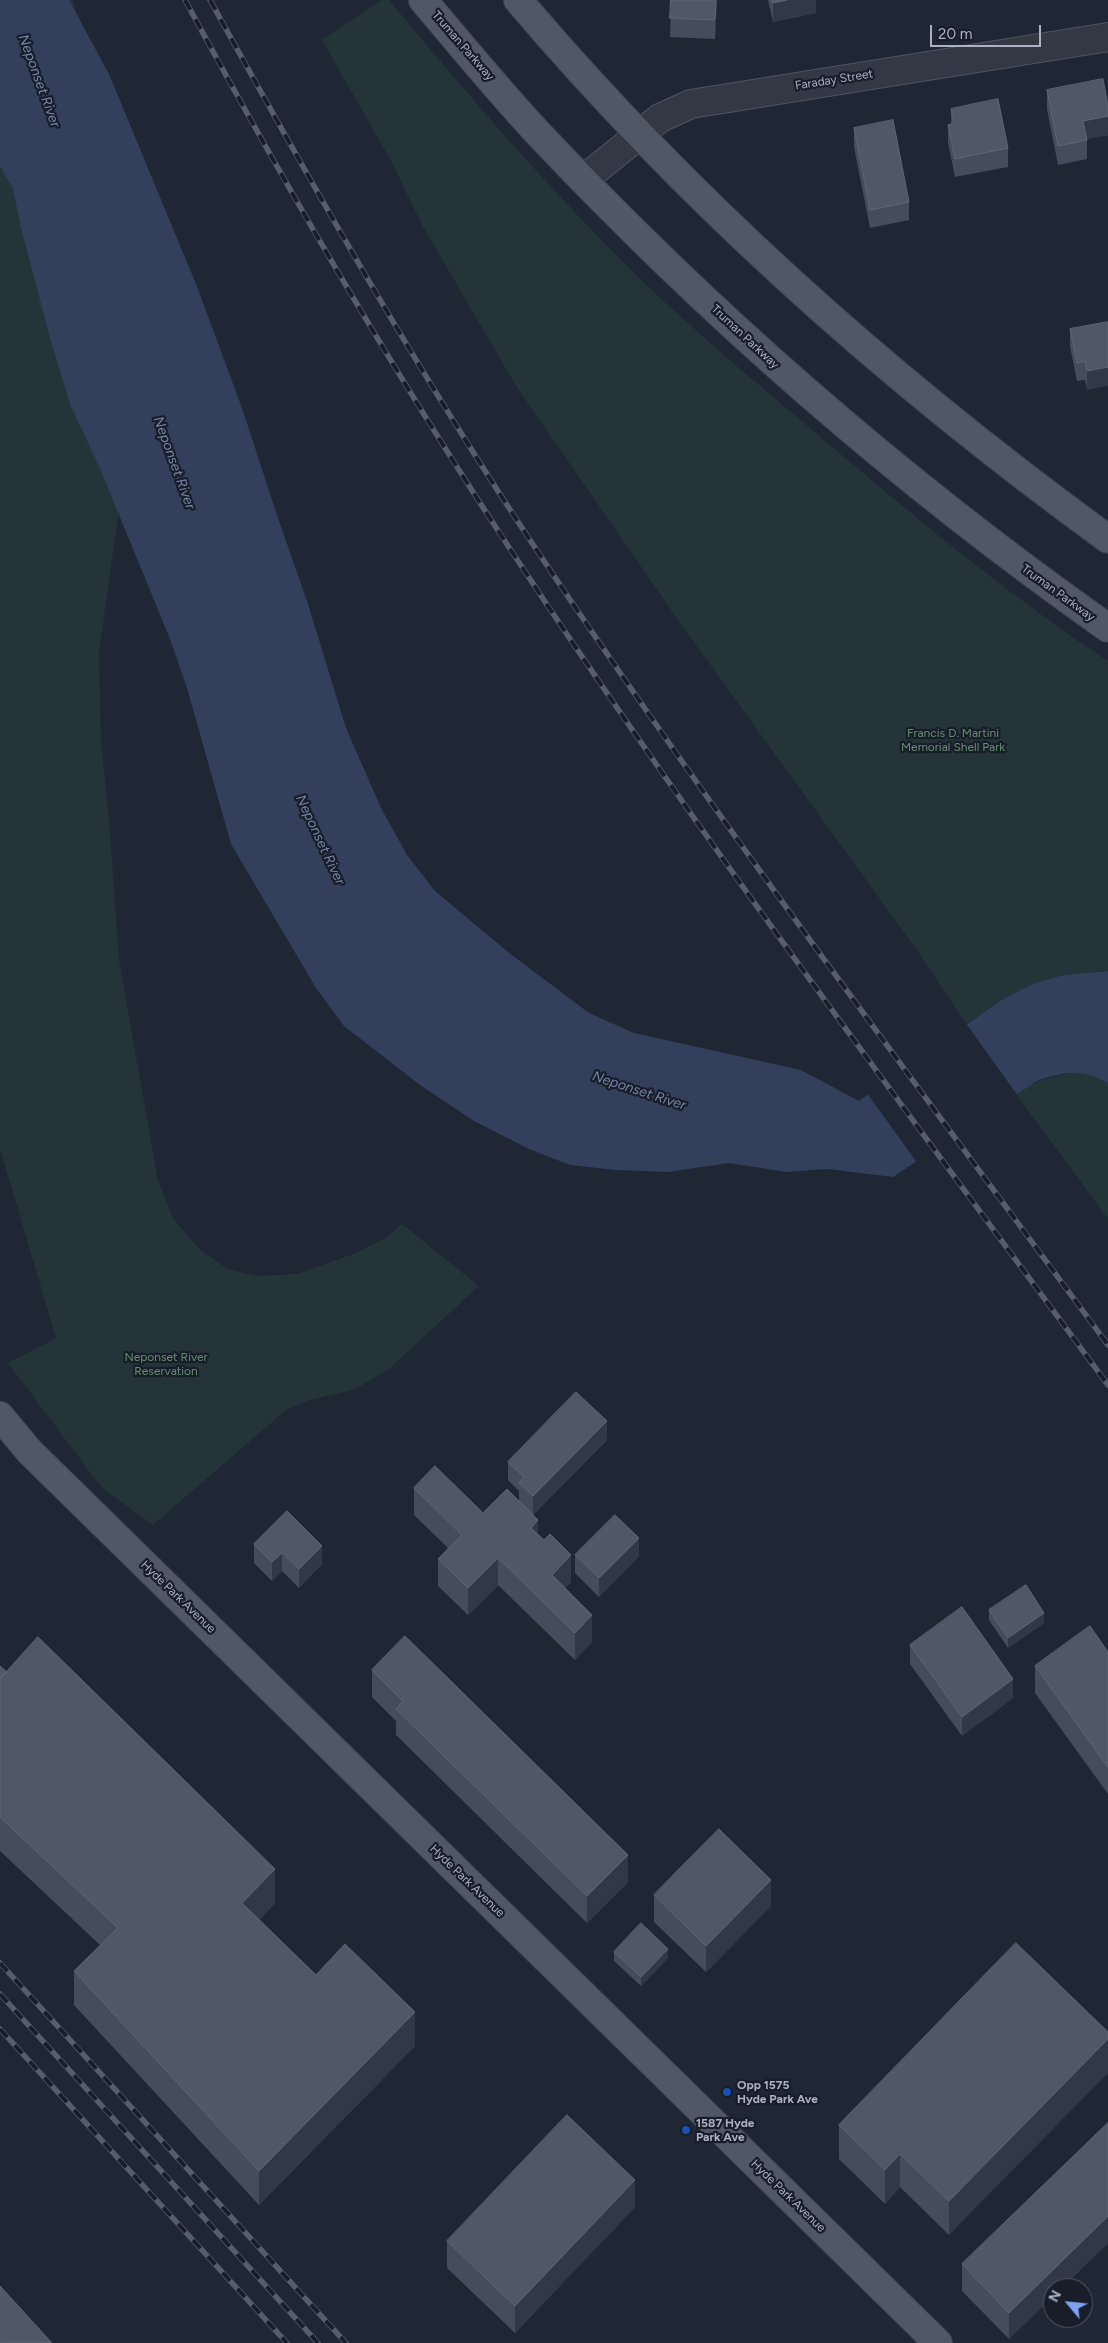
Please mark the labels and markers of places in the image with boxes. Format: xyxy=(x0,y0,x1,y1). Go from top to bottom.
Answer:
place label: Opp 1575 Hyde Park Ave xyxy=(737,2078,818,2106)
marker: Opp 1575 Hyde Park Ave xyxy=(721,2086,733,2098)
place label: 1587 Hyde Park Ave xyxy=(696,2116,754,2144)
marker: 1587 Hyde Park Ave xyxy=(680,2124,692,2136)

